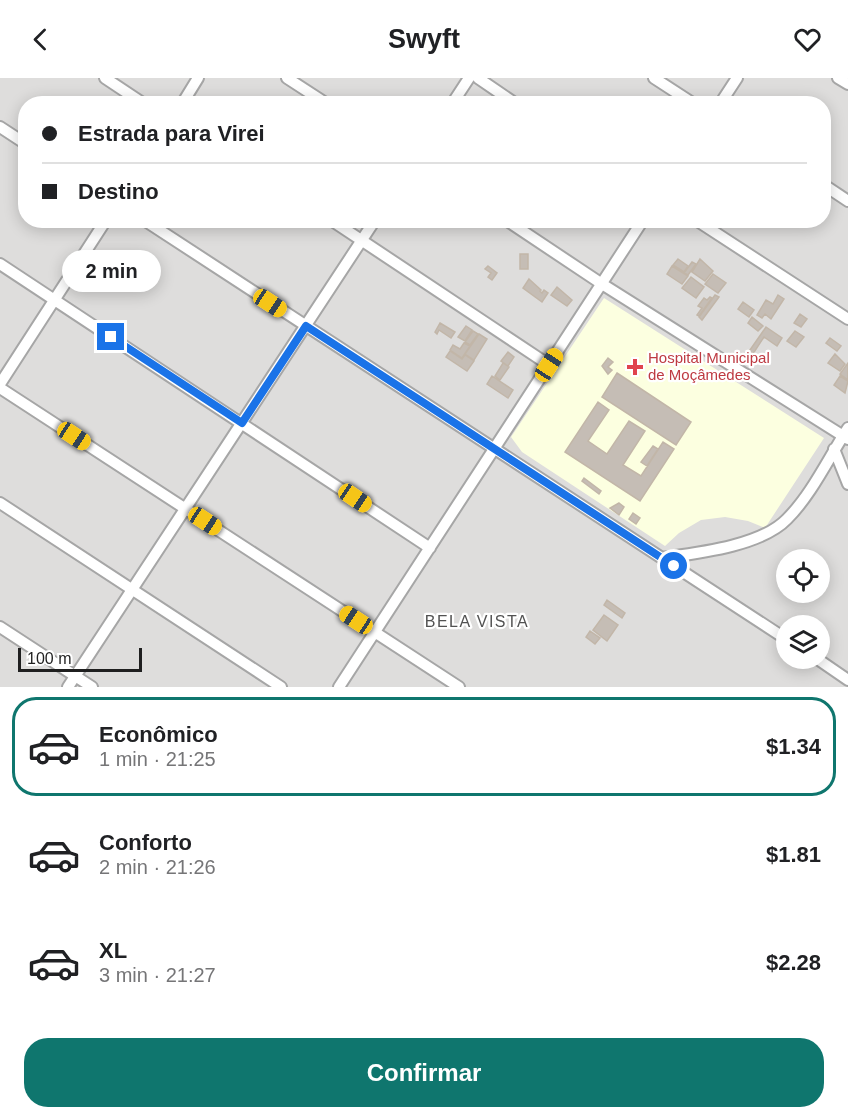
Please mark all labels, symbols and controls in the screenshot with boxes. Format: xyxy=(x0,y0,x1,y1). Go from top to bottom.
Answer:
icon: back xyxy=(24,23,57,56)
icon: heart xyxy=(791,23,824,56)
text: Swyft xyxy=(388,24,460,54)
text: Estrada para Virei xyxy=(78,121,265,146)
text: Destino xyxy=(78,179,159,204)
callout: 2 min xyxy=(62,250,160,292)
text: 2 min xyxy=(85,260,138,282)
car xyxy=(250,286,290,320)
route end xyxy=(97,323,124,350)
car xyxy=(532,345,566,385)
place label: Hospital Municipal de Moçâmedes xyxy=(648,349,770,383)
marker: Hospital Municipal de Moçâmedes xyxy=(626,358,644,376)
car xyxy=(54,419,94,453)
car xyxy=(335,480,375,516)
car xyxy=(185,504,225,538)
map controls xyxy=(776,549,830,669)
button: locate xyxy=(776,549,830,603)
route start xyxy=(660,552,687,579)
car xyxy=(336,603,376,637)
district label: BELA VISTA xyxy=(425,613,529,630)
button: layers xyxy=(776,615,830,669)
scale bar xyxy=(18,645,142,672)
text: 100 m xyxy=(27,650,71,667)
icon: car xyxy=(27,720,81,774)
text: Econômico xyxy=(99,722,218,747)
text: $1.34 xyxy=(766,734,821,759)
text: 1 min · 21:25 xyxy=(99,748,216,770)
icon: car xyxy=(27,828,81,882)
text: Conforto xyxy=(99,830,192,855)
text: $1.81 xyxy=(766,842,821,867)
text: 2 min · 21:26 xyxy=(99,856,216,878)
icon: car xyxy=(27,936,81,990)
text: XL xyxy=(99,938,127,963)
text: $2.28 xyxy=(766,950,821,975)
text: 3 min · 21:27 xyxy=(99,964,216,986)
button: Confirmar xyxy=(24,1038,824,1107)

